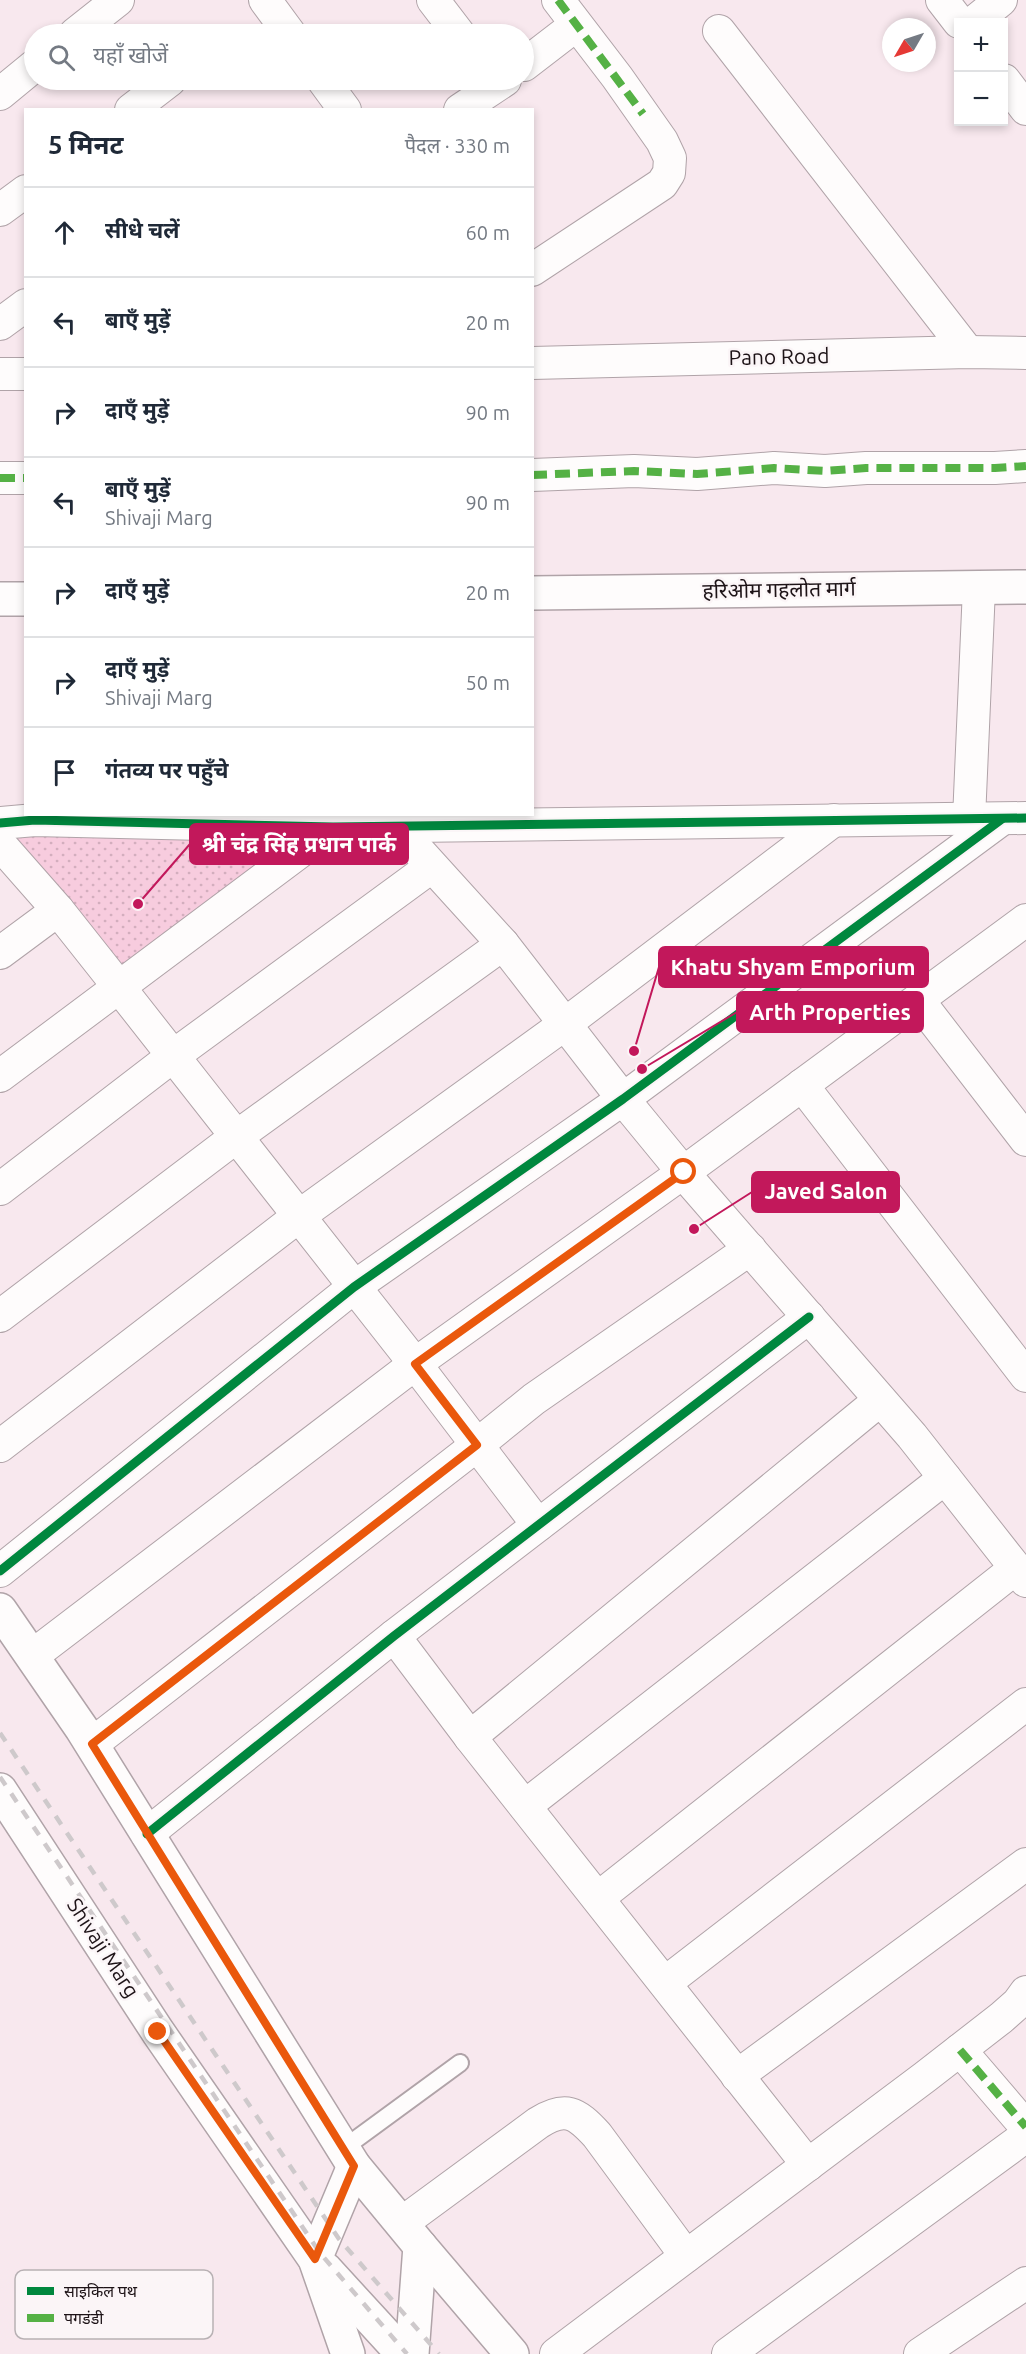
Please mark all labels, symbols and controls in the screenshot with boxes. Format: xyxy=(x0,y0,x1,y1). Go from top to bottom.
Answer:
north arrow xyxy=(882,18,936,72)
map controls xyxy=(954,18,1008,126)
button: + xyxy=(954,18,1008,72)
search box xyxy=(24,24,534,90)
icon: search xyxy=(45,41,78,74)
text: यहाँ खोजें xyxy=(93,42,168,67)
button: − xyxy=(954,72,1008,126)
text: 5 मिनट xyxy=(48,130,123,159)
text: पैदल · 330 m xyxy=(405,134,510,157)
icon: ahead xyxy=(48,216,81,249)
text: सीधे चलें xyxy=(105,217,180,242)
text: 60 m xyxy=(466,221,510,244)
icon: left xyxy=(48,306,81,339)
text: बाएँ मुड़ें xyxy=(105,307,171,332)
text: 20 m xyxy=(466,311,510,334)
street label: Pano Road xyxy=(728,343,830,369)
icon: right xyxy=(48,396,81,429)
text: दाएँ मुड़ें xyxy=(105,397,169,422)
text: 90 m xyxy=(466,401,510,424)
text: बाएँ मुड़ें xyxy=(105,476,171,501)
icon: left xyxy=(48,486,81,519)
text: 90 m xyxy=(466,491,510,514)
text: Shivaji Marg xyxy=(105,506,213,529)
icon: right xyxy=(48,576,81,609)
street label: हरिओम गहलोत मार्ग xyxy=(702,576,857,602)
text: दाएँ मुड़ें xyxy=(105,577,169,602)
text: 20 m xyxy=(466,581,510,604)
text: दाएँ मुड़ें xyxy=(105,656,169,681)
icon: right xyxy=(48,666,81,699)
text: 50 m xyxy=(466,671,510,694)
text: Shivaji Marg xyxy=(105,686,213,709)
icon: arrive xyxy=(48,756,81,789)
text: गंतव्य पर पहुँचे xyxy=(105,757,229,782)
callout: श्री चंद्र सिंह प्रधान पार्क xyxy=(190,824,408,864)
text: श्री चंद्र सिंह प्रधान पार्क xyxy=(202,831,397,856)
callout: Khatu Shyam Emporium xyxy=(659,947,928,987)
text: Khatu Shyam Emporium xyxy=(670,954,916,979)
callout: Arth Properties xyxy=(737,992,923,1032)
text: Arth Properties xyxy=(749,999,911,1024)
route start xyxy=(670,1158,696,1184)
callout: Javed Salon xyxy=(752,1172,899,1212)
text: Javed Salon xyxy=(764,1178,888,1203)
street label: Shivaji Marg xyxy=(63,1893,145,2001)
route end xyxy=(144,2018,170,2044)
legend xyxy=(15,2270,213,2339)
text: साइकिल पथ xyxy=(64,2282,138,2300)
text: पगडंडी xyxy=(64,2309,104,2327)

